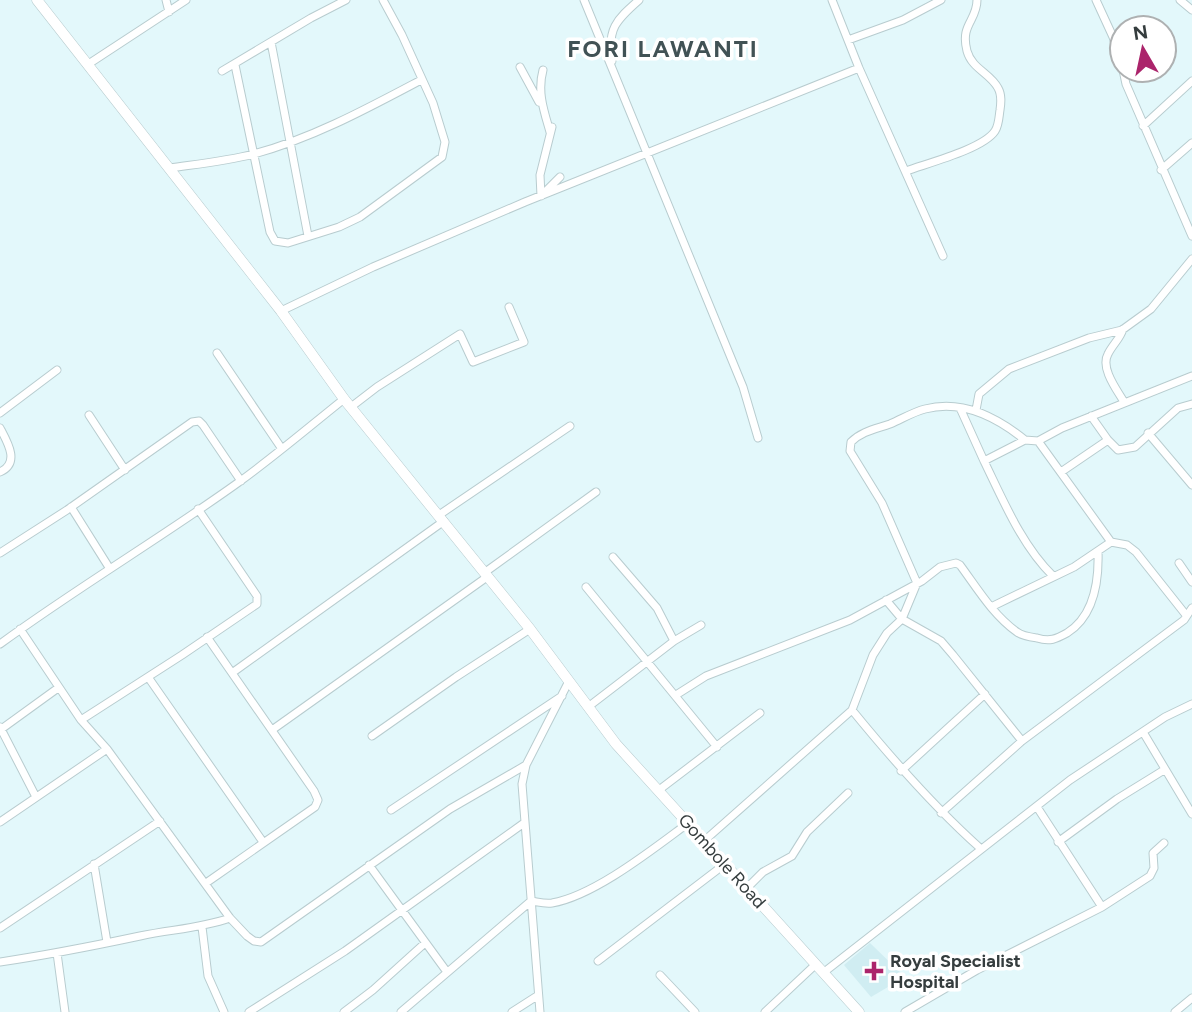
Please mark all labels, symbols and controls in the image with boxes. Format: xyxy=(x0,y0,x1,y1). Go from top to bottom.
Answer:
north arrow xyxy=(1108,14,1178,84)
text: N xyxy=(1131,20,1149,45)
district label: FORI LAWANTI xyxy=(567,34,759,63)
street label: Gombole Road xyxy=(674,809,770,913)
place label: Royal Specialist Hospital xyxy=(890,950,1021,993)
marker: Royal Specialist Hospital xyxy=(864,961,884,981)

